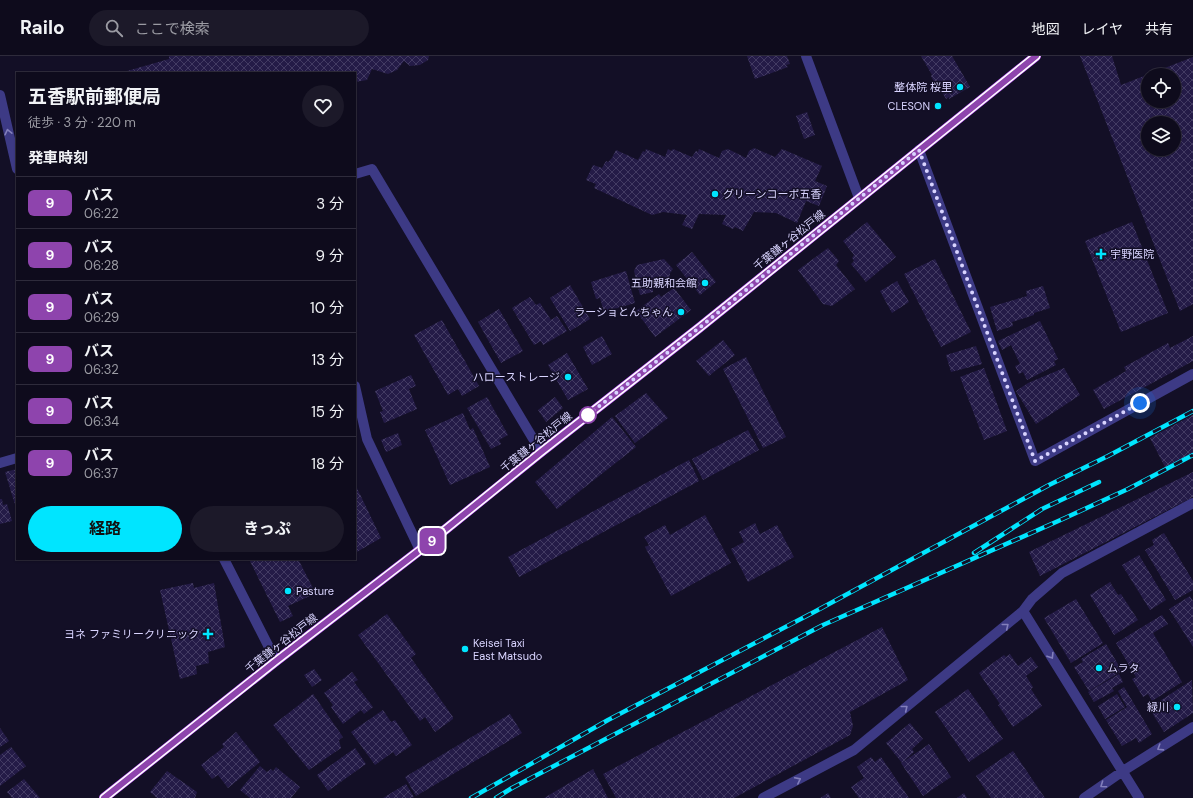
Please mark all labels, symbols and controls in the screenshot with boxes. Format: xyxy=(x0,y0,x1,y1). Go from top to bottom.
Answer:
search box xyxy=(89,10,369,46)
text: Railo xyxy=(20,15,65,40)
icon: search xyxy=(103,17,125,39)
text: ここで検索 xyxy=(135,19,210,39)
text: 地図 xyxy=(1031,20,1059,38)
text: レイヤ xyxy=(1081,20,1123,38)
text: 共有 xyxy=(1145,20,1173,38)
map controls xyxy=(1141,68,1181,156)
button: locate xyxy=(1141,68,1181,108)
place label: 整体院 桜里 xyxy=(894,80,952,94)
marker: 整体院 桜里 xyxy=(955,82,965,92)
text: 五香駅前郵便局 xyxy=(28,84,161,109)
button: heart xyxy=(302,85,344,127)
place label: CLESON xyxy=(888,99,930,113)
marker: CLESON xyxy=(933,101,943,111)
text: 徒歩 · 3 分 · 220 m xyxy=(28,114,136,131)
button: layers xyxy=(1141,116,1181,156)
one-way arrow xyxy=(5,129,13,135)
text: 発車時刻 xyxy=(28,148,88,168)
text: バス xyxy=(84,185,114,205)
place label: グリーンコーポ五香 xyxy=(723,187,821,201)
marker: グリーンコーポ五香 xyxy=(710,189,720,199)
text: 9 xyxy=(46,194,54,212)
text: 3 分 xyxy=(316,194,344,214)
text: 06:22 xyxy=(84,205,119,222)
street label: 千葉鎌ヶ谷松戸線 xyxy=(750,207,828,273)
text: バス xyxy=(84,237,114,257)
text: 9 xyxy=(46,246,54,264)
text: 9 分 xyxy=(316,246,344,266)
place label: 宇野医院 xyxy=(1110,247,1154,261)
marker: 宇野医院 xyxy=(1095,248,1107,260)
text: 06:28 xyxy=(84,257,119,274)
place label: 五助親和会館 xyxy=(631,276,697,290)
marker: 五助親和会館 xyxy=(700,278,710,288)
text: バス xyxy=(84,289,114,309)
text: 9 xyxy=(46,298,54,316)
text: 10 分 xyxy=(310,298,344,318)
place label: ラーショとんちゃん xyxy=(574,305,673,319)
marker: ラーショとんちゃん xyxy=(676,307,686,317)
text: 06:29 xyxy=(84,309,119,326)
text: バス xyxy=(84,341,114,361)
text: 9 xyxy=(46,350,54,368)
text: 13 分 xyxy=(311,350,344,370)
text: 06:32 xyxy=(84,361,119,378)
place label: ハローストレージ xyxy=(473,370,560,384)
marker: ハローストレージ xyxy=(563,372,573,382)
text: バス xyxy=(84,393,114,413)
your location xyxy=(1130,393,1150,413)
text: 9 xyxy=(46,402,54,420)
text: 15 分 xyxy=(311,402,344,422)
unlabelled marker xyxy=(579,406,597,424)
street label: 千葉鎌ヶ谷松戸線 xyxy=(497,409,575,475)
text: 06:34 xyxy=(84,413,119,430)
text: バス xyxy=(84,445,114,465)
text: 9 xyxy=(46,454,54,472)
text: 18 分 xyxy=(311,454,344,474)
text: 06:37 xyxy=(84,465,118,482)
button: 経路 xyxy=(28,506,182,552)
button: きっぷ xyxy=(190,506,344,552)
line badge: 9 xyxy=(419,528,445,554)
text: 9 xyxy=(428,532,436,550)
place label: Pasture xyxy=(296,584,334,598)
marker: Pasture xyxy=(283,586,293,596)
street label: 千葉鎌ヶ谷松戸線 xyxy=(242,610,320,676)
one-way arrow xyxy=(1001,623,1008,630)
place label: ヨネ ファミリークリニック xyxy=(64,627,199,641)
marker: ヨネ ファミリークリニック xyxy=(202,628,214,640)
place label: Keisei Taxi East Matsudo xyxy=(473,636,542,663)
marker: Keisei Taxi East Matsudo xyxy=(460,644,470,654)
one-way arrow xyxy=(1047,652,1054,659)
place label: ムラタ xyxy=(1107,661,1139,675)
marker: ムラタ xyxy=(1094,663,1104,673)
place label: 緑川 xyxy=(1147,700,1169,714)
marker: 緑川 xyxy=(1172,702,1182,712)
one-way arrow xyxy=(901,706,908,713)
one-way arrow xyxy=(1157,743,1164,751)
one-way arrow xyxy=(793,777,801,785)
one-way arrow xyxy=(1101,780,1108,787)

